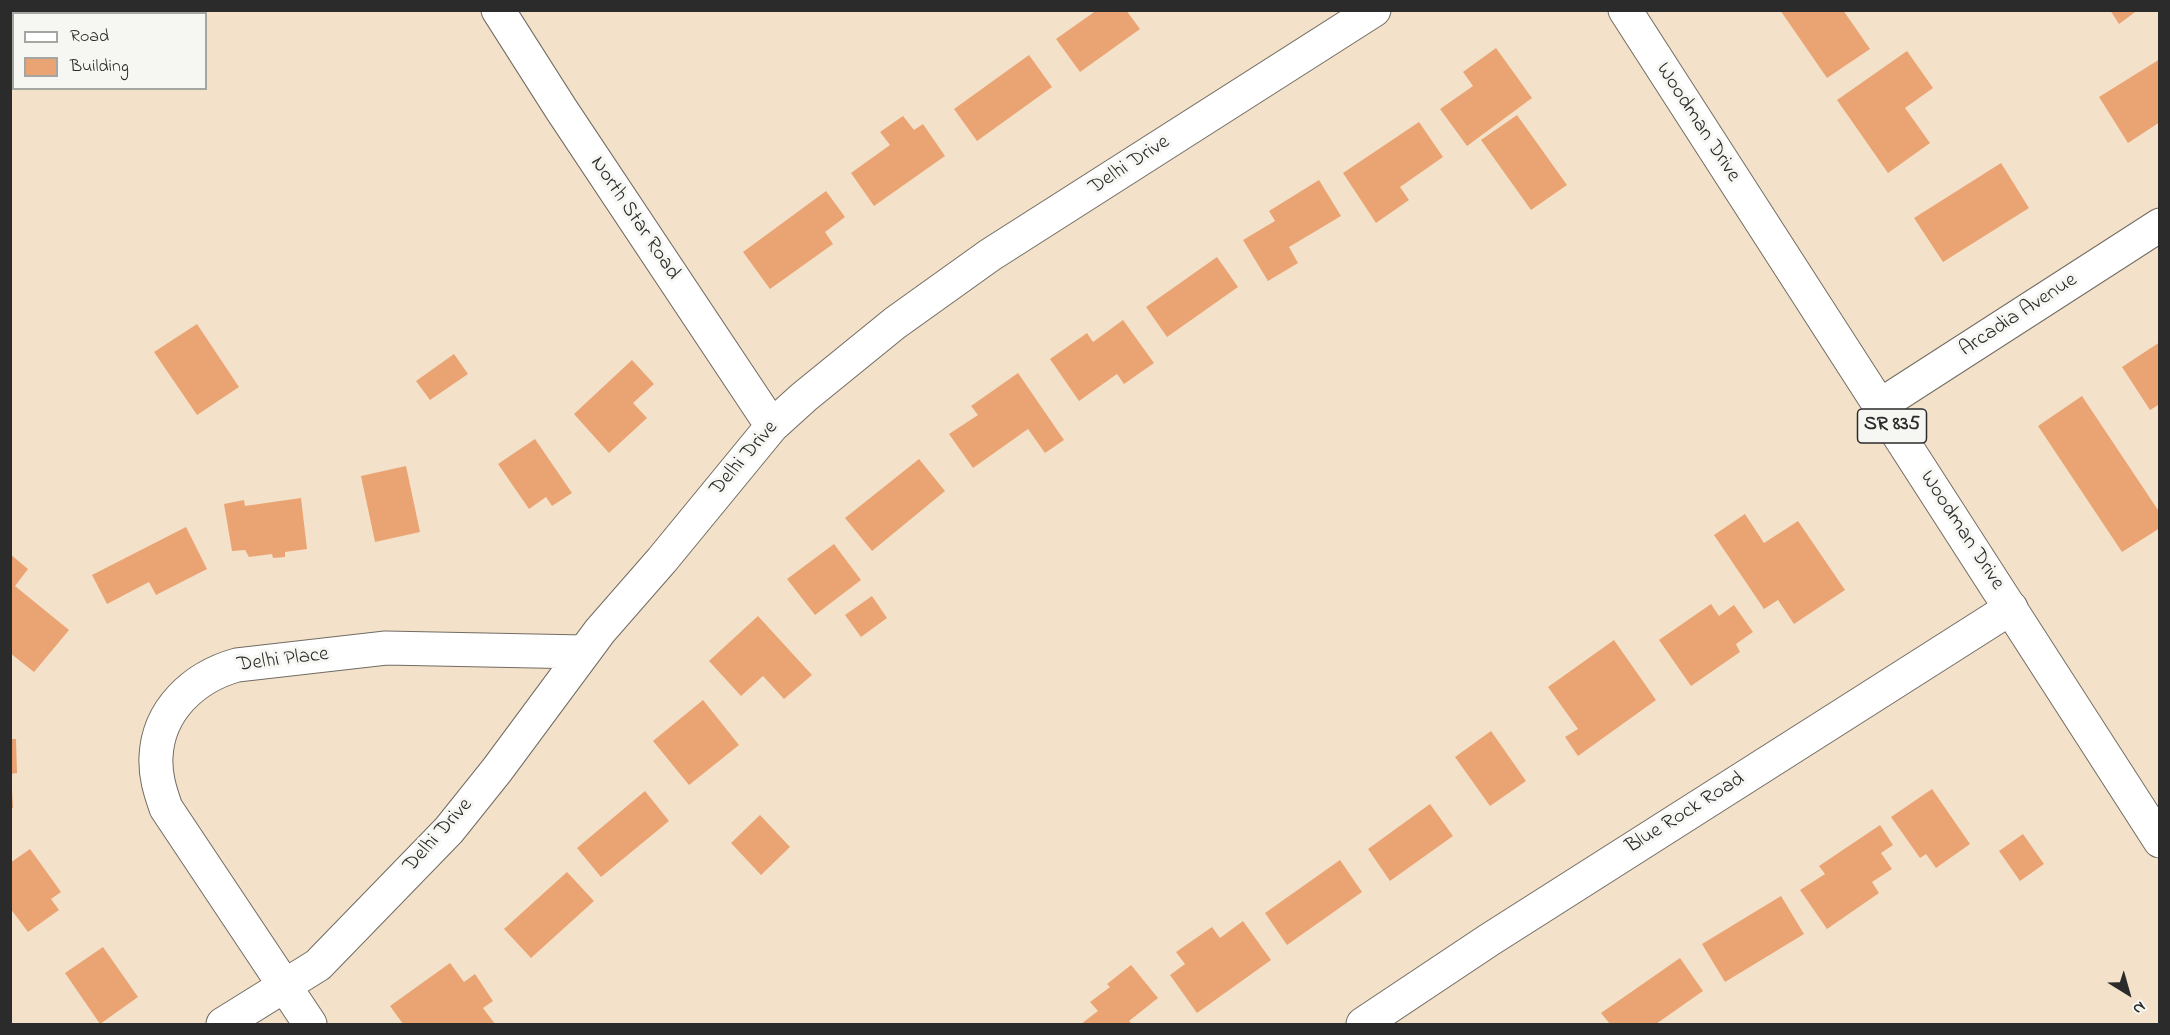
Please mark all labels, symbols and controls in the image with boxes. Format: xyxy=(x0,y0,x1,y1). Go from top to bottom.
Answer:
legend xyxy=(12,12,207,90)
text: Road xyxy=(70,24,109,50)
text: Building xyxy=(70,54,129,80)
street label: Woodman Drive xyxy=(1649,59,1745,187)
street label: Delhi Drive xyxy=(1085,131,1175,201)
street label: North Star Road xyxy=(584,153,684,285)
street label: Arcadia Avenue xyxy=(1955,269,2083,363)
road number: SR 835 xyxy=(1858,409,1926,443)
street label: Delhi Drive xyxy=(706,416,784,502)
street label: Woodman Drive xyxy=(1913,467,2009,595)
street label: Delhi Place xyxy=(236,643,330,679)
street label: Blue Rock Road xyxy=(1622,768,1750,860)
street label: Delhi Drive xyxy=(399,794,479,878)
north arrow xyxy=(2098,963,2158,1023)
text: N xyxy=(2127,995,2150,1020)

